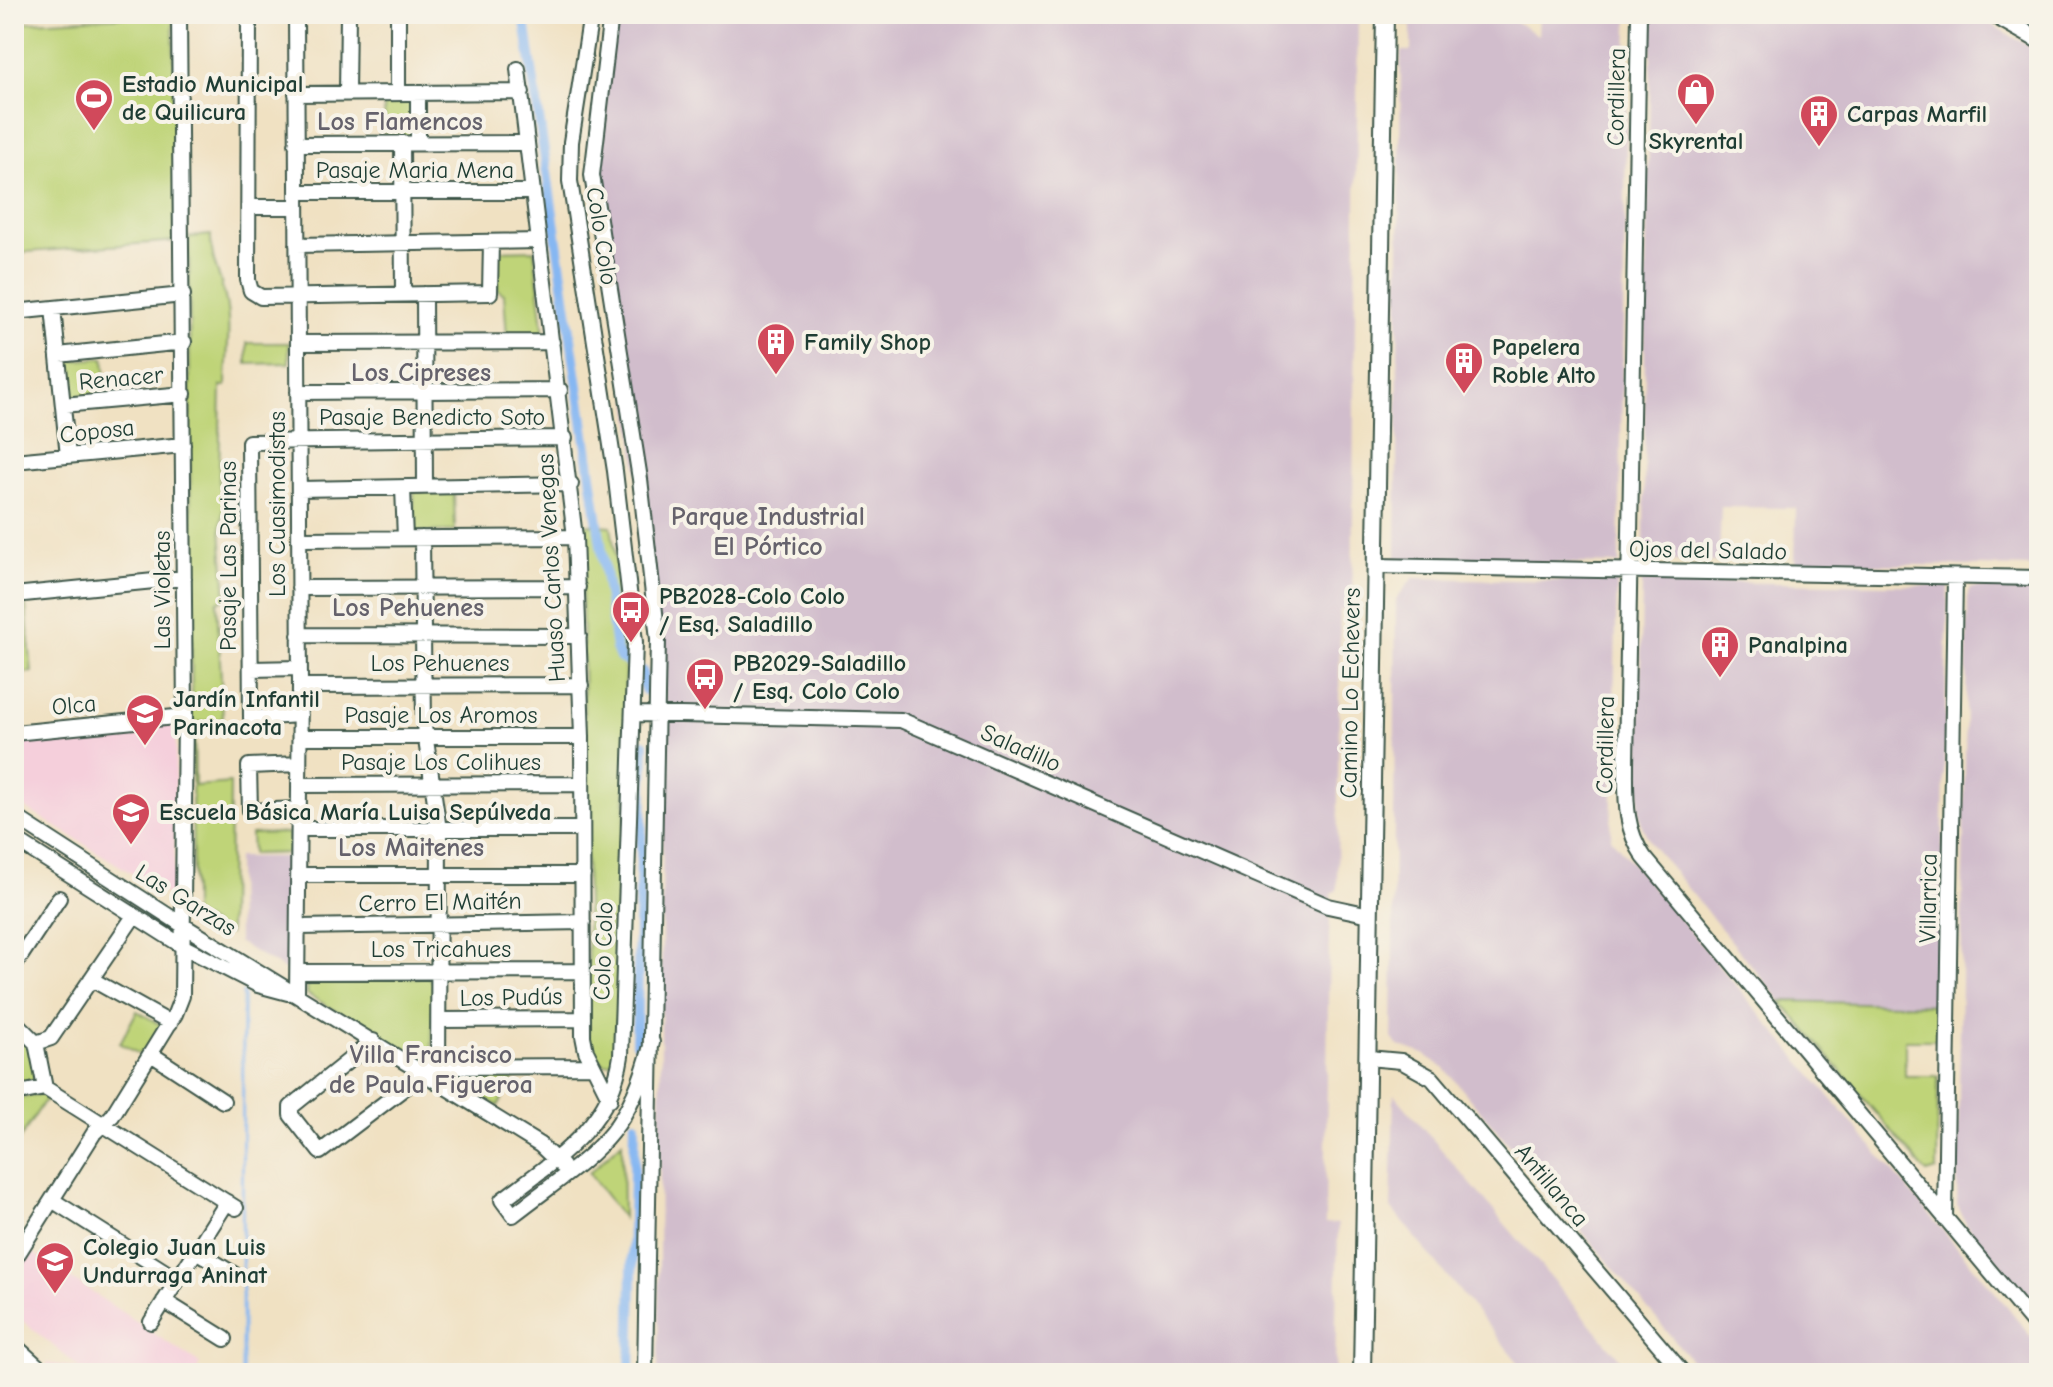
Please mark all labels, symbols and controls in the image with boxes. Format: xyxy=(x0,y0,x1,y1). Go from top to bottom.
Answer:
street label: Cordillera xyxy=(1601,48,1631,146)
place label: Estadio Municipal de Quilicura xyxy=(122,70,303,126)
shop icon: Skyrental xyxy=(1675,71,1717,126)
sports icon: Estadio Municipal de Quilicura xyxy=(73,77,115,132)
building icon: Carpas Marfil xyxy=(1798,93,1840,148)
place label: Carpas Marfil xyxy=(1847,100,1987,128)
district label: Los Flamencos xyxy=(317,107,483,137)
place label: Skyrental xyxy=(1649,127,1743,155)
street label: Pasaje Maria Mena xyxy=(316,156,514,184)
street label: Colo Colo xyxy=(580,185,624,287)
building icon: Family Shop xyxy=(755,321,797,376)
place label: Family Shop xyxy=(804,328,931,356)
place label: Papelera Roble Alto xyxy=(1492,333,1596,389)
building icon: Papelera Roble Alto xyxy=(1443,340,1485,395)
district label: Los Cipreses xyxy=(351,358,491,388)
street label: Renacer xyxy=(78,360,165,396)
street label: Pasaje Benedicto Soto xyxy=(319,403,545,431)
street label: Los Cuasimodistas xyxy=(263,411,291,597)
street label: Coposa xyxy=(58,413,136,449)
street label: Huaso Carlos Venegas xyxy=(531,453,571,683)
street label: Pasaje Las Parinas xyxy=(214,461,242,651)
district label: Parque Industrial El Pórtico xyxy=(671,502,865,562)
street label: Las Violetas xyxy=(148,531,176,649)
street label: Ojos del Salado xyxy=(1629,535,1787,565)
place label: PB2028-Colo Colo / Esq. Saladillo xyxy=(659,582,845,638)
street label: Camino Lo Echevers xyxy=(1334,587,1366,799)
bus stop icon: PB2028-Colo Colo / Esq. Saladillo xyxy=(610,589,652,644)
district label: Los Pehuenes xyxy=(332,593,484,623)
building icon: Panalpina xyxy=(1699,624,1741,679)
place label: Panalpina xyxy=(1748,631,1848,659)
street label: Los Pehuenes xyxy=(370,649,510,677)
place label: PB2029-Saladillo / Esq. Colo Colo xyxy=(733,649,906,705)
bus stop icon: PB2029-Saladillo / Esq. Colo Colo xyxy=(684,656,726,711)
place label: Jardín Infantil Parinacota xyxy=(173,685,320,741)
street label: Olca xyxy=(51,689,97,721)
school or university icon: Jardín Infantil Parinacota xyxy=(124,692,166,747)
street label: Cordillera xyxy=(1590,696,1620,794)
street label: Pasaje Los Aromos xyxy=(344,701,538,729)
street label: Saladillo xyxy=(977,718,1065,778)
street label: Pasaje Los Colihues xyxy=(341,748,541,776)
school or university icon: Escuela Básica María Luisa Sepúlveda xyxy=(110,791,152,846)
place label: Escuela Básica María Luisa Sepúlveda xyxy=(159,798,551,826)
district label: Los Maitenes xyxy=(338,833,484,863)
street label: Villarrica xyxy=(1913,853,1943,943)
street label: Las Garzas xyxy=(131,858,241,942)
street label: Cerro El Maitén xyxy=(358,887,522,917)
street label: Colo Colo xyxy=(587,901,619,1001)
street label: Los Tricahues xyxy=(371,935,511,963)
street label: Los Pudús xyxy=(459,982,563,1012)
district label: Villa Francisco de Paula Figueroa xyxy=(329,1040,533,1100)
street label: Antillanca xyxy=(1509,1138,1595,1232)
place label: Colegio Juan Luis Undurraga Aninat xyxy=(83,1233,268,1289)
school or university icon: Colegio Juan Luis Undurraga Aninat xyxy=(34,1240,76,1295)

